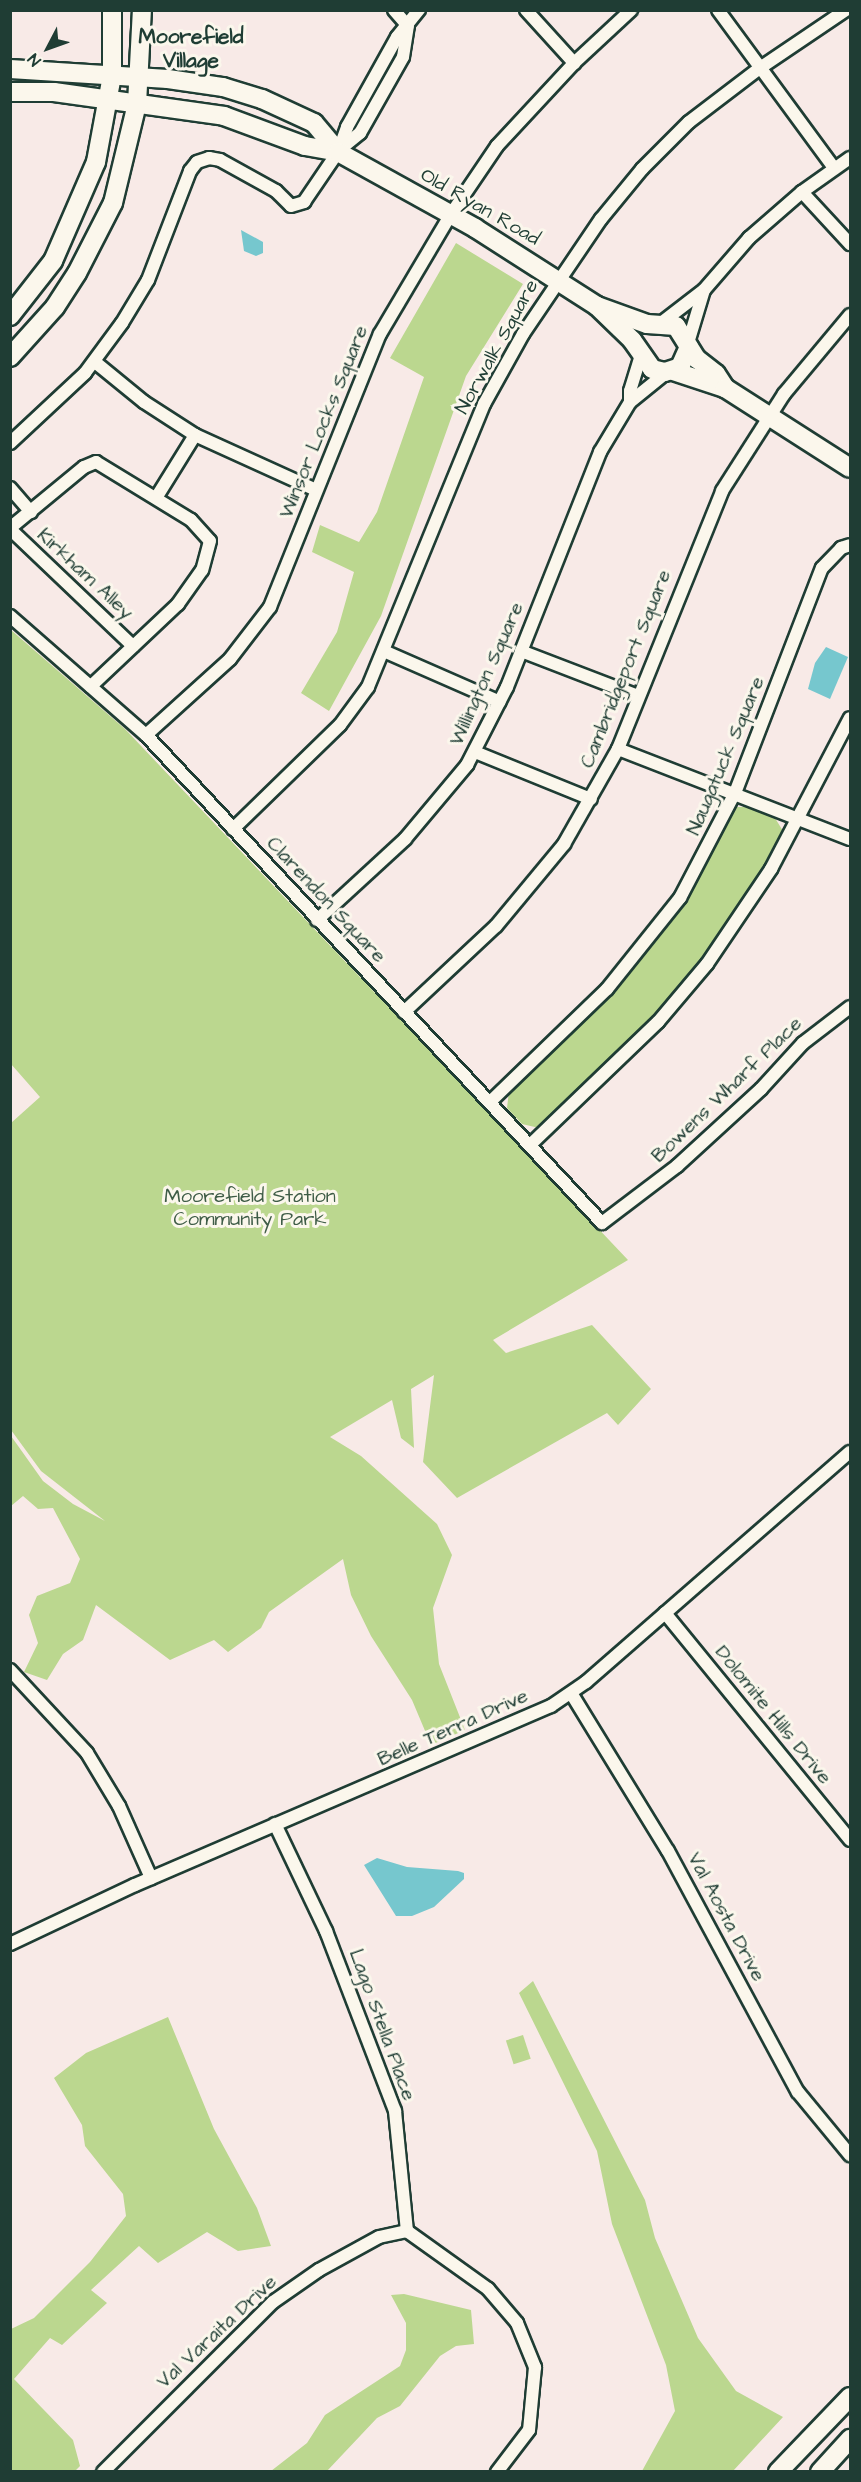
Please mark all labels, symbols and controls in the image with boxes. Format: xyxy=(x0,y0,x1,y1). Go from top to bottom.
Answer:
north arrow xyxy=(18,18,78,78)
district label: Moorefield Village xyxy=(138,24,244,74)
text: N xyxy=(23,49,46,71)
street label: Old Ryan Road xyxy=(416,163,544,251)
street label: Norwalk Square xyxy=(450,276,544,418)
street label: Winsor Locks Square xyxy=(274,322,374,522)
street label: Kirkham Alley xyxy=(32,523,138,625)
street label: Cambridgeport Square xyxy=(575,566,677,772)
street label: Willington Square xyxy=(445,599,529,749)
street label: Naugatuck Square xyxy=(682,673,770,839)
street label: Clarendon Square xyxy=(261,832,391,968)
street label: Bowens Wharf Place xyxy=(647,1012,807,1168)
park label: Moorefield Station Community Park xyxy=(164,1185,336,1232)
street label: Dolomite Hills Drive xyxy=(710,1641,836,1789)
street label: Belle Terra Drive xyxy=(374,1684,532,1772)
street label: Val Aosta Drive xyxy=(682,1848,770,1986)
street label: Lago Stella Place xyxy=(343,1946,421,2104)
street label: Val Varaita Drive xyxy=(152,2270,282,2394)

